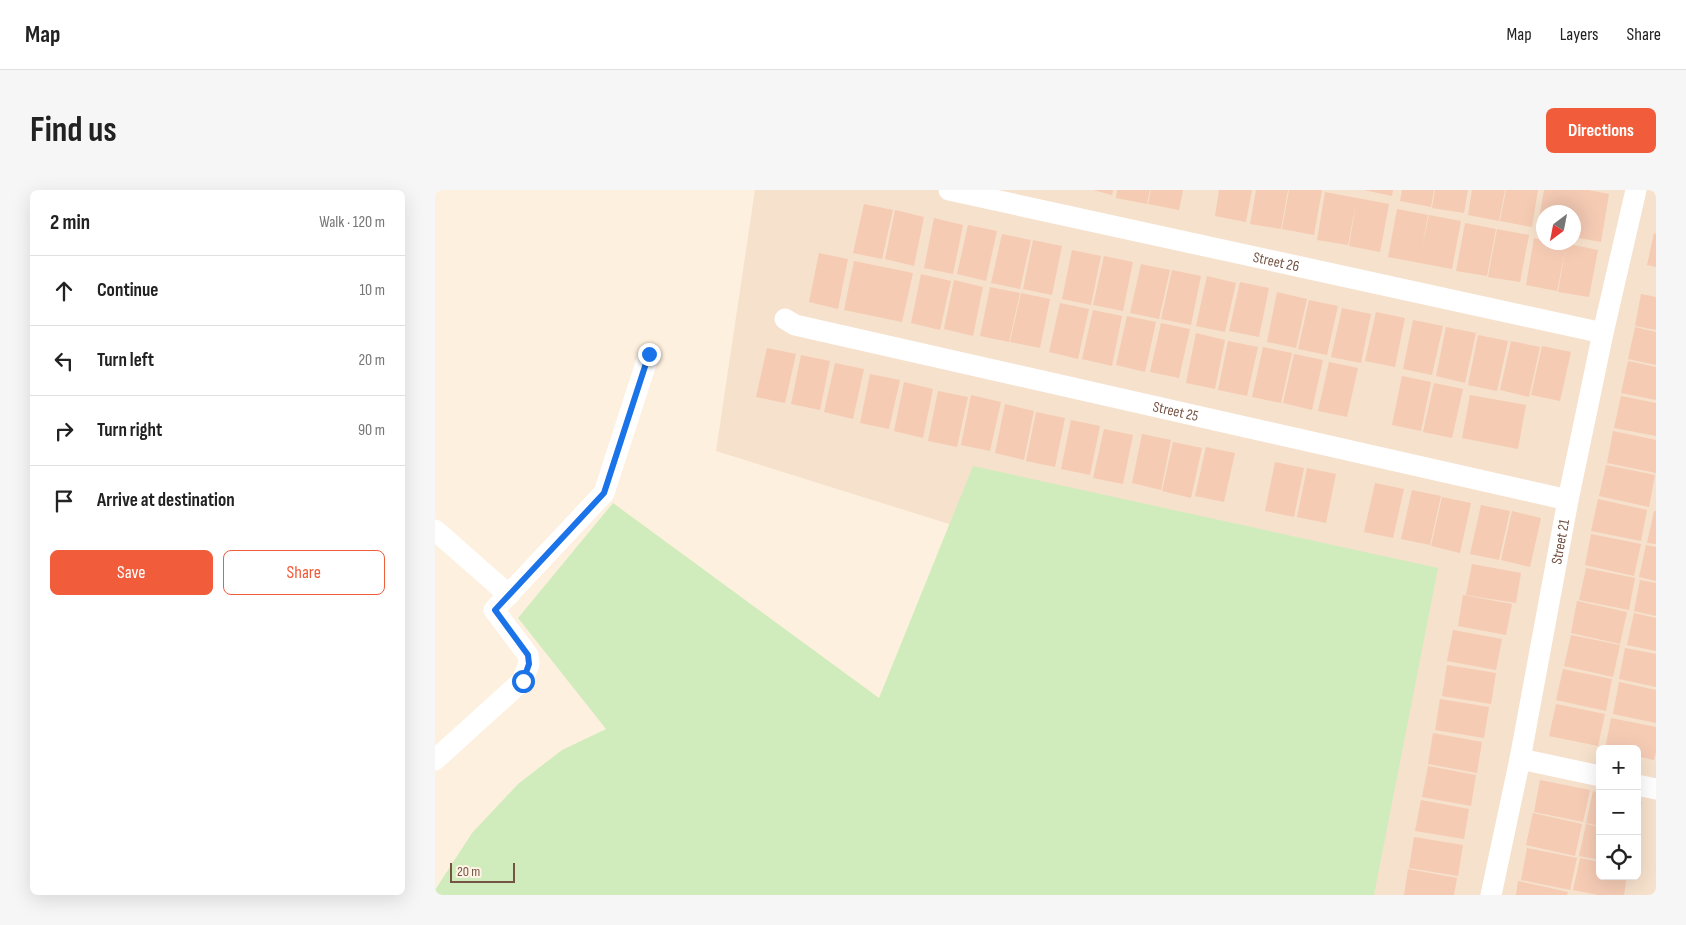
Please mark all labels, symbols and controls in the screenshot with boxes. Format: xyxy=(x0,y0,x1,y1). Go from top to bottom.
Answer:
text: Map xyxy=(25,20,60,49)
text: Map xyxy=(1507,24,1532,45)
text: Layers xyxy=(1560,24,1599,45)
text: Share xyxy=(1627,24,1661,45)
button: Directions xyxy=(1546,108,1656,153)
text: Find us xyxy=(30,109,117,152)
north arrow xyxy=(1536,205,1581,250)
text: 2 min xyxy=(50,210,90,235)
text: Walk · 120 m xyxy=(319,213,385,232)
street label: Street 26 xyxy=(1251,247,1301,276)
icon: ahead xyxy=(50,277,78,305)
text: Continue xyxy=(97,279,158,302)
text: 10 m xyxy=(359,281,385,300)
route end xyxy=(638,343,661,366)
icon: left xyxy=(50,347,78,375)
text: Turn left xyxy=(97,349,154,372)
text: 20 m xyxy=(358,351,385,370)
street label: Street 25 xyxy=(1151,397,1200,426)
icon: right xyxy=(50,417,78,445)
text: Turn right xyxy=(97,419,162,442)
text: 90 m xyxy=(358,421,385,440)
icon: arrive xyxy=(50,487,78,515)
text: Arrive at destination xyxy=(97,489,235,512)
street label: Street 21 xyxy=(1547,517,1574,566)
button: Save xyxy=(50,550,213,595)
button: Share xyxy=(223,550,385,595)
route start xyxy=(512,670,535,693)
map controls xyxy=(1596,745,1641,880)
button: + xyxy=(1596,745,1641,790)
button: − xyxy=(1596,790,1641,835)
button: locate xyxy=(1596,835,1641,880)
scale bar xyxy=(450,860,515,883)
text: 20 m xyxy=(457,863,480,880)

